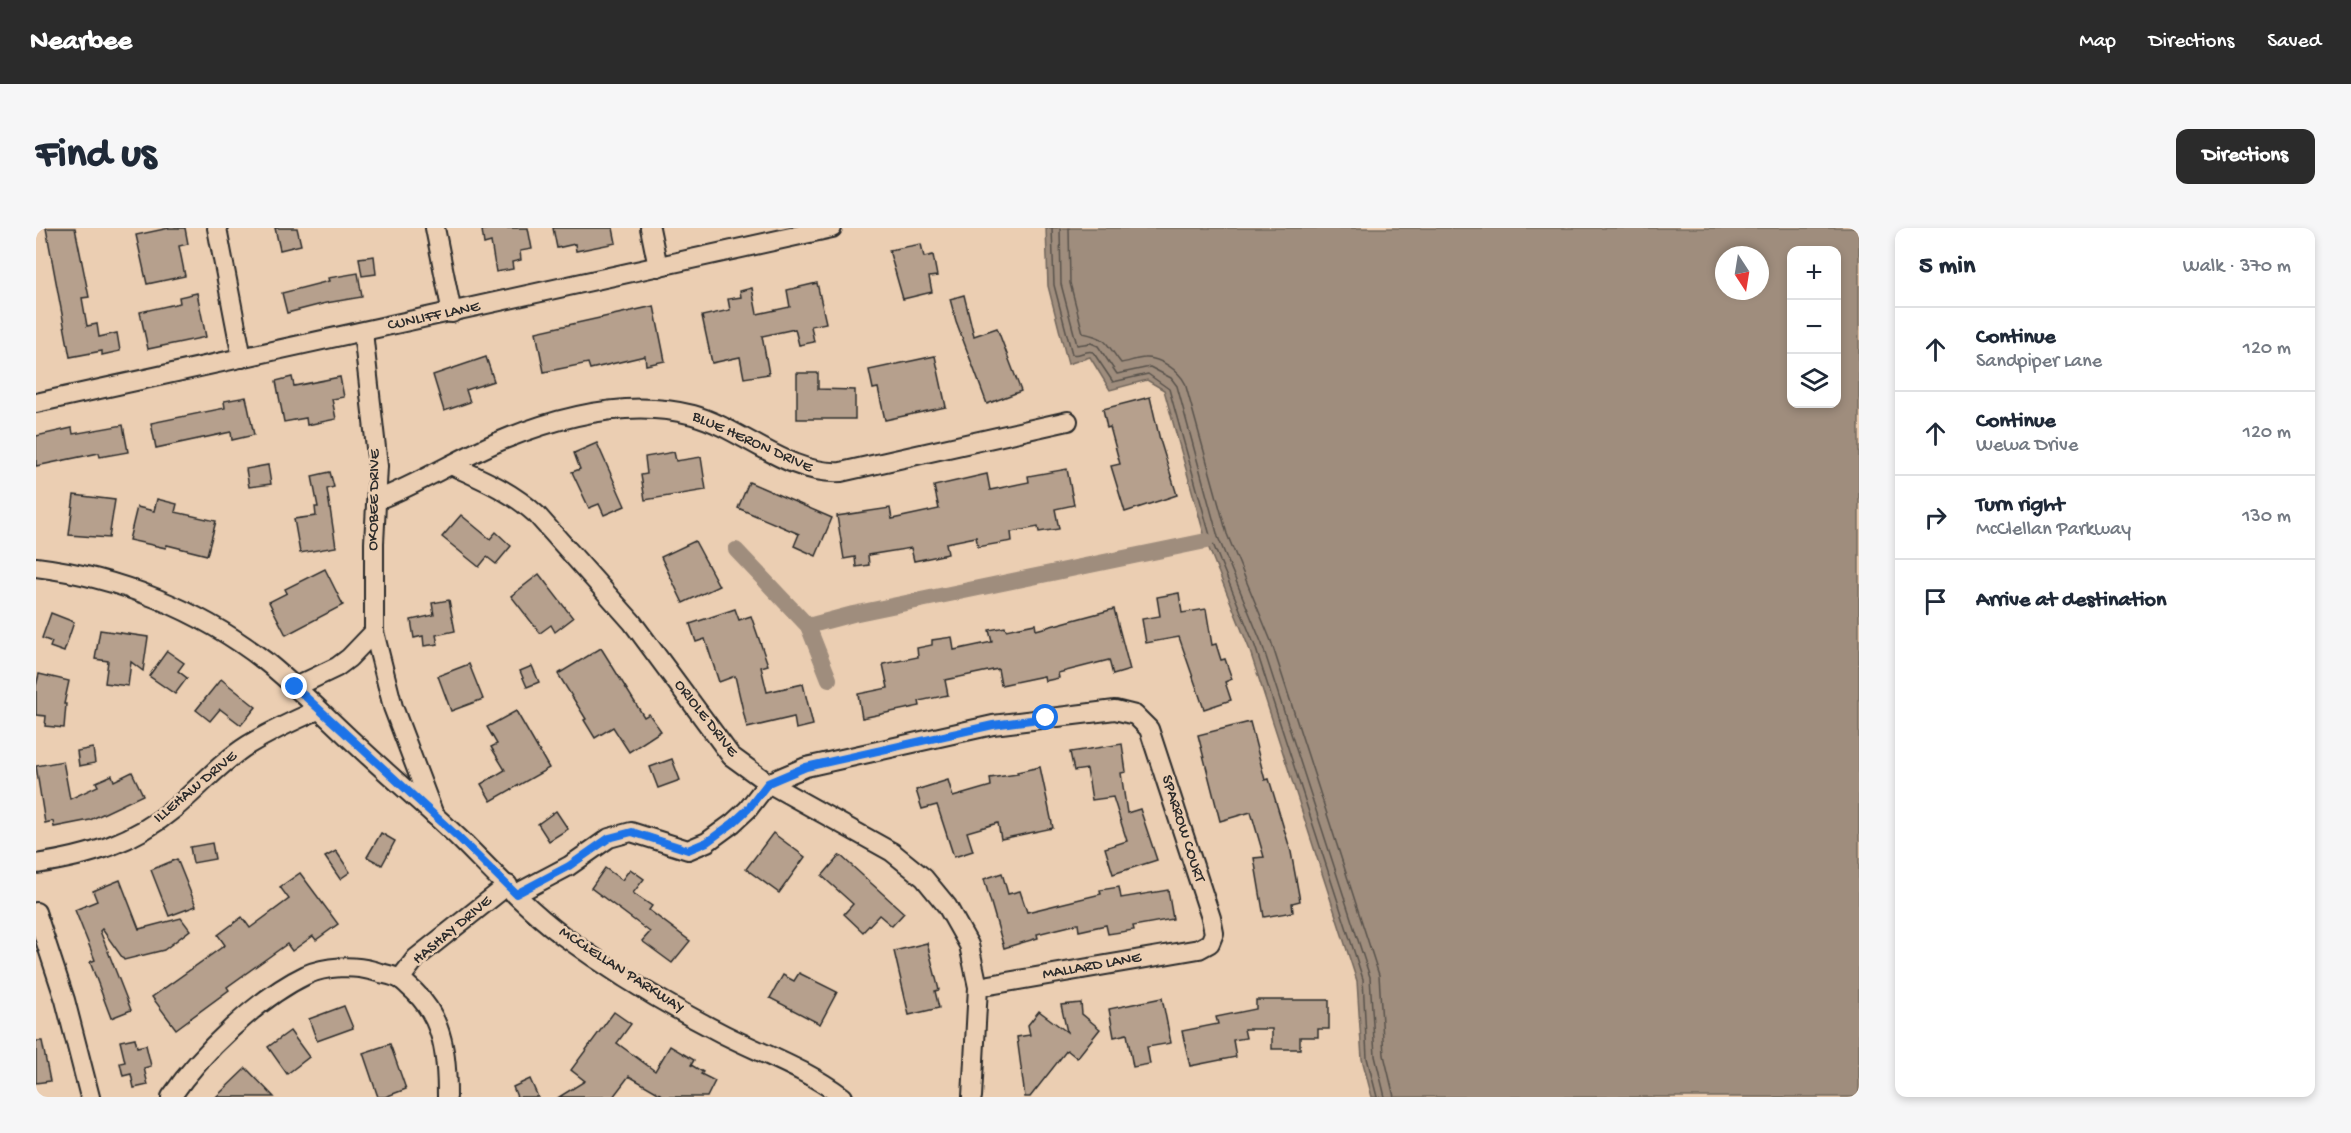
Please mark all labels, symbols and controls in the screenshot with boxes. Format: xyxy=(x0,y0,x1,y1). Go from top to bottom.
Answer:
text: Nearbee xyxy=(30,26,132,59)
text: Map xyxy=(2079,30,2116,55)
text: Directions xyxy=(2149,30,2234,55)
text: Saved xyxy=(2267,30,2321,55)
button: Directions xyxy=(2176,129,2315,184)
text: Find us xyxy=(36,132,156,181)
north arrow xyxy=(1715,246,1769,300)
map controls xyxy=(1787,246,1841,408)
button: + xyxy=(1787,246,1841,300)
text: 5 min xyxy=(1919,252,1975,283)
text: Walk · 370 m xyxy=(2183,256,2291,279)
street label: CUNLIFF LANE xyxy=(386,298,483,336)
button: − xyxy=(1787,300,1841,354)
text: Continue xyxy=(1976,325,2056,351)
icon: ahead xyxy=(1919,333,1952,366)
text: 120 m xyxy=(2243,338,2291,361)
text: Sandpiper Lane xyxy=(1976,351,2102,374)
button: layers xyxy=(1787,354,1841,408)
street label: BLUE HERON DRIVE xyxy=(688,407,816,479)
text: Continue xyxy=(1976,409,2056,435)
icon: ahead xyxy=(1919,417,1952,450)
text: 120 m xyxy=(2243,422,2291,445)
text: Wewa Drive xyxy=(1976,435,2078,458)
street label: OKOBEE DRIVE xyxy=(365,448,385,551)
text: Turn right xyxy=(1976,493,2064,519)
icon: right xyxy=(1919,501,1952,534)
text: 130 m xyxy=(2242,506,2291,529)
text: McClellan Parkway xyxy=(1976,519,2131,542)
icon: arrive xyxy=(1919,585,1952,618)
text: Arrive at destination xyxy=(1976,588,2166,614)
route end xyxy=(281,673,307,699)
street label: ORIOLE DRIVE xyxy=(669,677,742,762)
route start xyxy=(1032,704,1058,730)
street label: ILLEHAW DRIVE xyxy=(150,747,242,828)
street label: SPARROW COURT xyxy=(1156,773,1209,886)
street label: HASHAY DRIVE xyxy=(410,892,497,970)
street label: MCCLELLAN PARKWAY xyxy=(555,923,687,1019)
street label: MALLARD LANE xyxy=(1041,949,1144,985)

